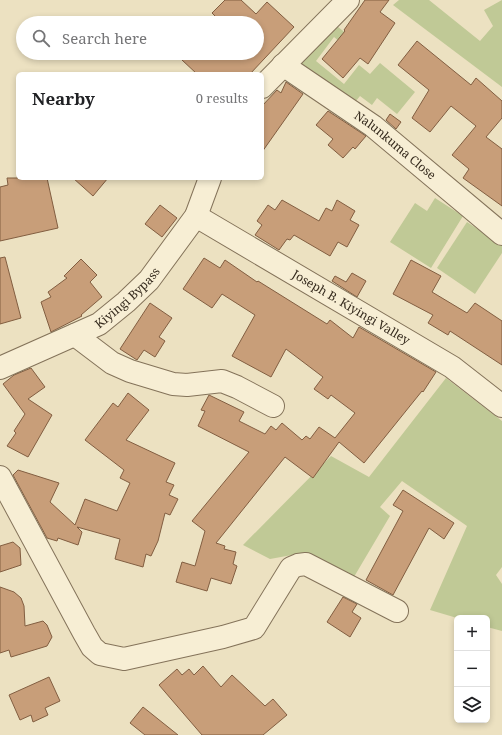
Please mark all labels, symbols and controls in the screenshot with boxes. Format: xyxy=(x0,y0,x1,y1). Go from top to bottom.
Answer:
search box xyxy=(16,16,264,60)
icon: search xyxy=(30,27,52,49)
text: Search here xyxy=(62,28,147,48)
text: Nearby xyxy=(32,87,95,110)
text: 0 results xyxy=(196,89,248,107)
street label: Nalunkuma Close xyxy=(351,107,440,183)
street label: Kiyingi Bypass xyxy=(91,264,164,332)
street label: Joseph B. Kiyingi Valley xyxy=(288,265,414,349)
map controls xyxy=(454,615,490,723)
button: + xyxy=(454,615,490,651)
button: − xyxy=(454,651,490,687)
button: layers xyxy=(454,687,490,723)

